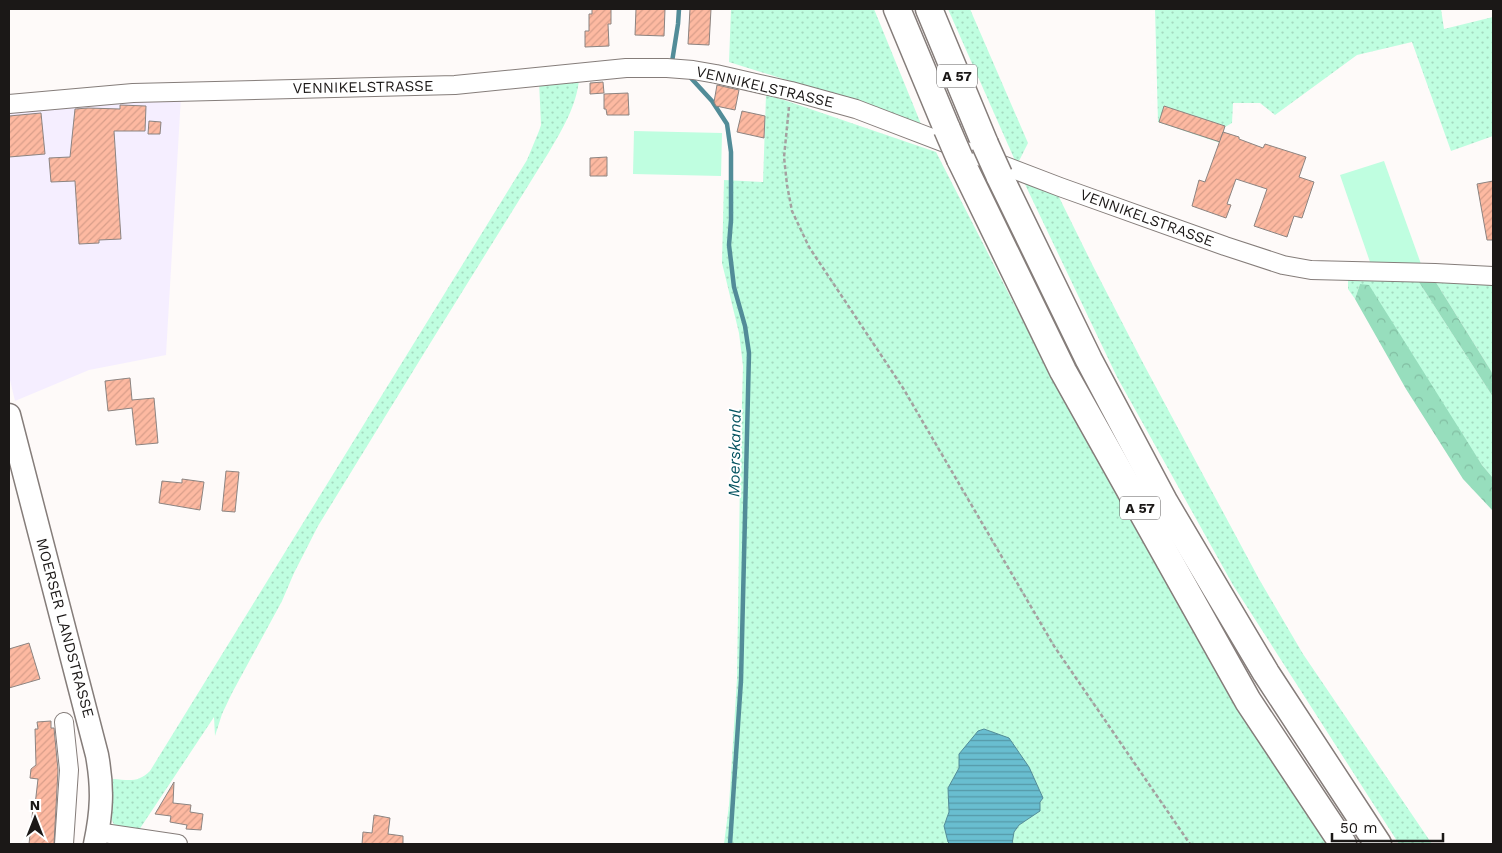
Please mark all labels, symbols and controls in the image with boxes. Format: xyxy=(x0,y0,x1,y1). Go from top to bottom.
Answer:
street label: VENNIKELSTRASSE xyxy=(694,62,836,112)
road number: A 57 xyxy=(937,64,977,88)
street label: VENNIKELSTRASSE xyxy=(292,77,434,97)
street label: VENNIKELSTRASSE xyxy=(1078,185,1216,251)
water label: Moerskanal xyxy=(724,408,745,497)
road number: A 57 xyxy=(1120,496,1160,520)
street label: MOERSER LANDSTRASSE xyxy=(32,536,98,720)
north arrow xyxy=(10,793,60,843)
text: N xyxy=(30,797,40,813)
scale bar xyxy=(1332,810,1443,842)
text: 50 m xyxy=(1340,819,1377,837)

